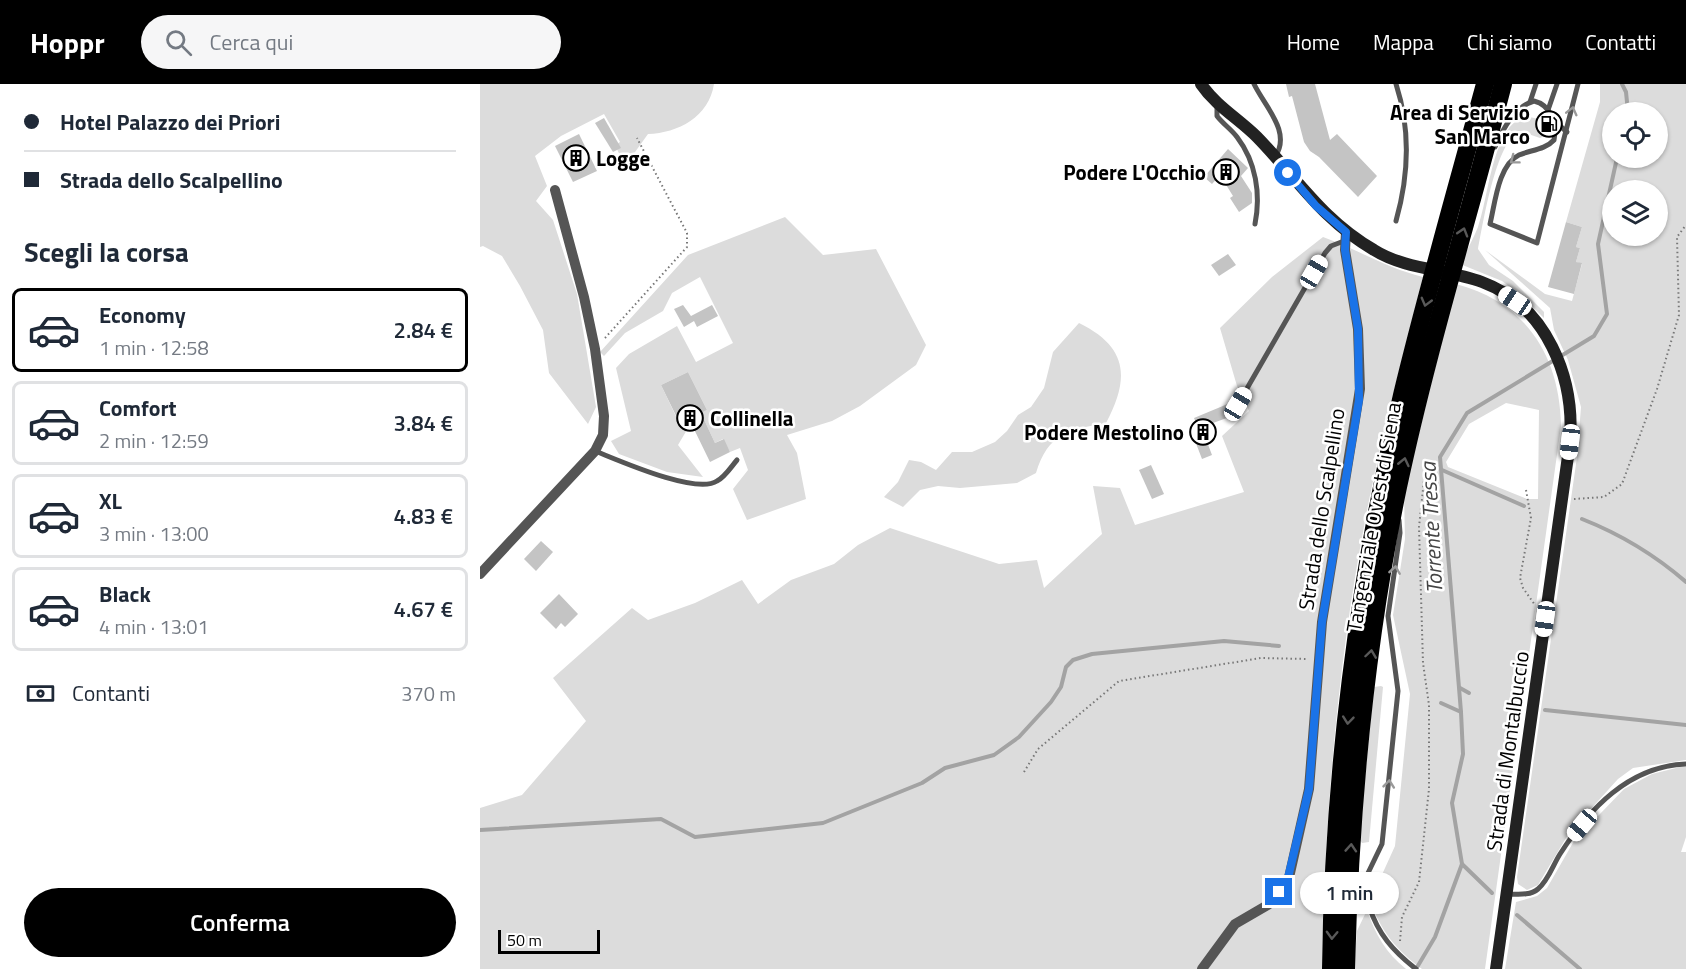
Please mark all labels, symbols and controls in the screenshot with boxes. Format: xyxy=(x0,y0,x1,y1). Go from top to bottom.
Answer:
search box xyxy=(141,15,561,69)
text: Hoppr xyxy=(30,21,105,64)
text: Cerca qui xyxy=(210,25,293,59)
icon: search xyxy=(162,26,195,59)
text: Home xyxy=(1287,26,1340,58)
text: Mappa xyxy=(1373,26,1434,58)
text: Chi siamo xyxy=(1467,26,1552,58)
text: Contatti xyxy=(1585,26,1656,58)
place label: Area di Servizio San Marco xyxy=(1390,96,1530,152)
map controls xyxy=(1602,102,1668,246)
button: locate xyxy=(1602,102,1668,168)
text: Hotel Palazzo dei Priori xyxy=(60,105,280,139)
one-way arrow xyxy=(1564,107,1577,117)
fuel station icon: Area di Servizio San Marco xyxy=(1534,109,1564,139)
place label: Logge xyxy=(596,142,650,174)
building icon: Logge xyxy=(561,143,591,173)
one-way arrow xyxy=(1510,153,1521,164)
place label: Podere L'Occhio xyxy=(1063,156,1206,188)
building icon: Podere L'Occhio xyxy=(1211,157,1241,187)
route start xyxy=(1274,159,1301,186)
text: Strada dello Scalpellino xyxy=(60,163,283,197)
button: layers xyxy=(1602,180,1668,246)
one-way arrow xyxy=(1456,227,1468,238)
text: Scegli la corsa xyxy=(24,231,189,272)
car xyxy=(1297,252,1331,292)
car xyxy=(1495,283,1535,319)
one-way arrow xyxy=(1421,296,1433,307)
text: Economy xyxy=(99,298,186,332)
icon: car xyxy=(27,303,81,357)
text: 2.84 € xyxy=(394,313,453,347)
text: 1 min · 12:58 xyxy=(99,332,209,363)
car xyxy=(1221,384,1255,424)
text: Comfort xyxy=(99,391,177,425)
icon: car xyxy=(27,396,81,450)
street label: Tangenziale Ovest di Siena xyxy=(1337,399,1409,635)
place label: Collinella xyxy=(710,402,794,434)
building icon: Collinella xyxy=(675,403,705,433)
text: 3.84 € xyxy=(394,406,453,440)
street label: Strada dello Scalpellino xyxy=(1289,406,1353,612)
place label: Podere Mestolino xyxy=(1024,416,1184,448)
building icon: Podere Mestolino xyxy=(1188,417,1218,447)
car xyxy=(1559,423,1581,461)
text: 2 min · 12:59 xyxy=(99,425,209,456)
one-way arrow xyxy=(1396,457,1409,467)
water label: Torrente Tressa xyxy=(1410,459,1451,595)
text: XL xyxy=(99,484,122,518)
icon: car xyxy=(27,489,81,543)
text: 4.83 € xyxy=(394,499,453,533)
text: 3 min · 13:00 xyxy=(99,518,209,549)
one-way arrow xyxy=(1388,565,1400,575)
text: Black xyxy=(99,577,151,611)
icon: car xyxy=(27,582,81,636)
text: 4.67 € xyxy=(394,592,453,626)
car xyxy=(1534,600,1556,638)
text: 4 min · 13:01 xyxy=(99,611,209,642)
one-way arrow xyxy=(1365,649,1377,658)
street label: Strada di Montalbuccio xyxy=(1477,649,1537,853)
text: Contanti xyxy=(72,676,150,710)
icon: cash xyxy=(24,677,57,710)
text: 370 m xyxy=(401,678,456,709)
one-way arrow xyxy=(1342,716,1355,725)
one-way arrow xyxy=(1382,779,1394,788)
car xyxy=(1564,805,1600,845)
one-way arrow xyxy=(1345,843,1358,852)
callout: 1 min xyxy=(1300,871,1399,913)
text: 1 min xyxy=(1325,877,1374,908)
route end xyxy=(1265,878,1292,905)
button: Conferma xyxy=(24,888,456,957)
scale bar xyxy=(498,927,600,954)
text: 50 m xyxy=(507,928,542,952)
one-way arrow xyxy=(1325,931,1338,940)

